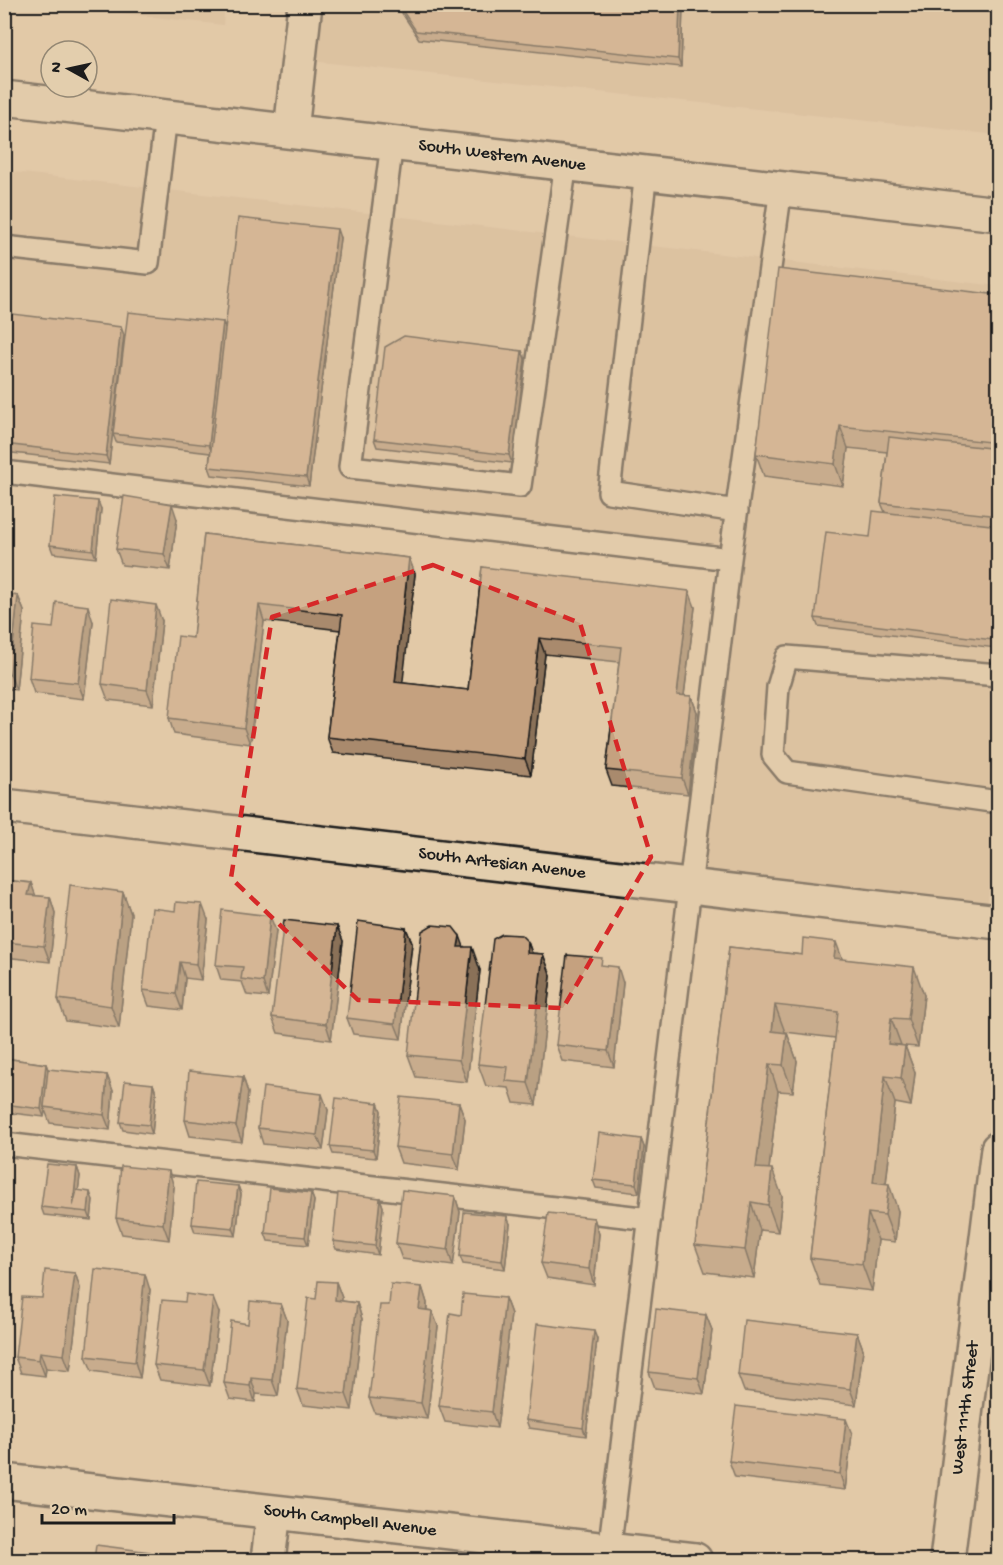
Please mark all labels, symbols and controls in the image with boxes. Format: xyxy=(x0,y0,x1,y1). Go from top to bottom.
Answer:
north arrow xyxy=(39,39,99,99)
text: N xyxy=(47,60,68,74)
street label: South Western Avenue xyxy=(417,135,588,177)
street label: South Artesian Avenue xyxy=(417,843,588,885)
street label: West 111th Street xyxy=(947,1339,985,1476)
scale bar xyxy=(42,1487,174,1525)
text: 20 m xyxy=(51,1500,87,1521)
street label: South Campbell Avenue xyxy=(262,1500,438,1542)

